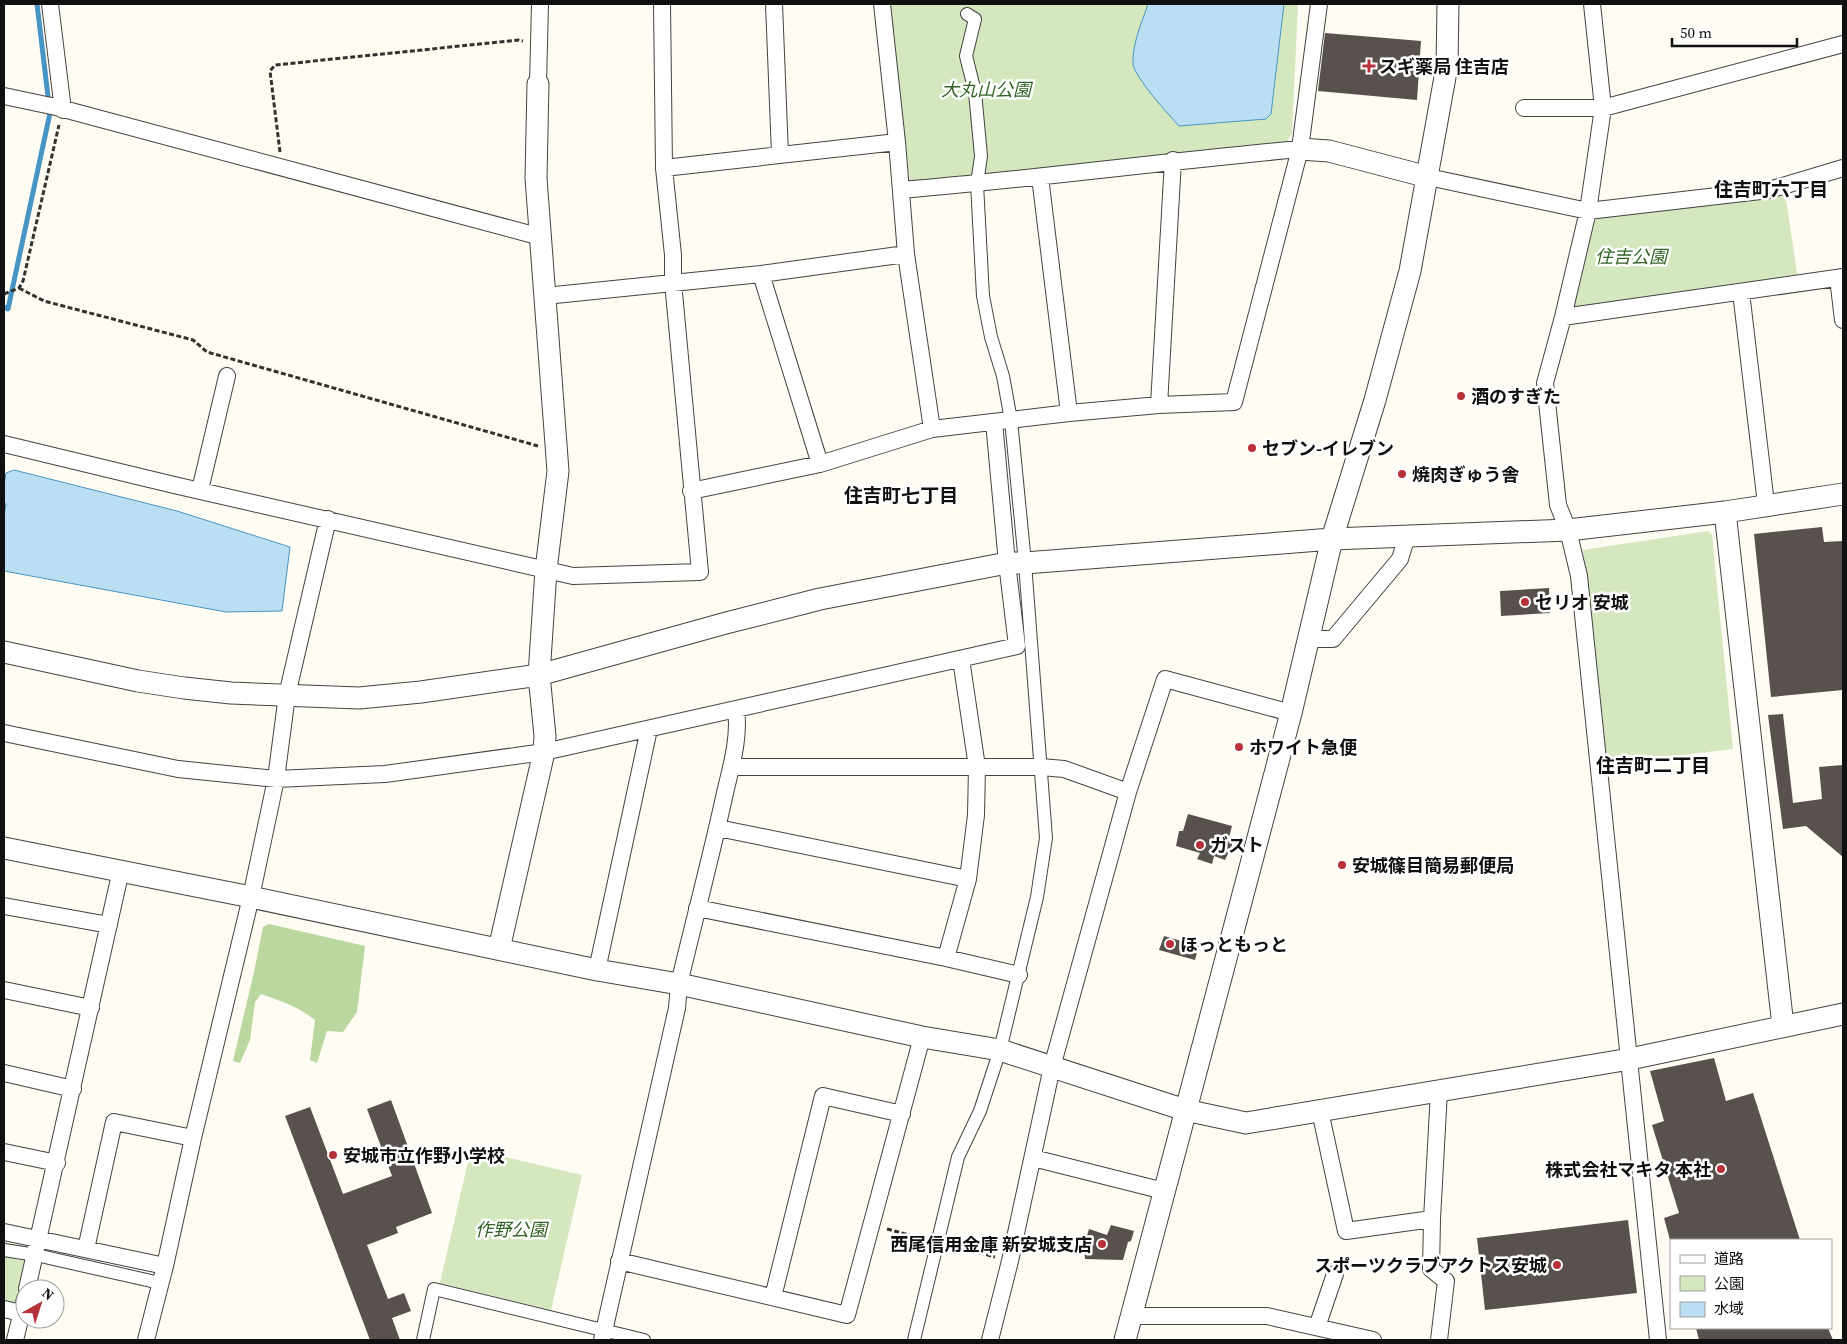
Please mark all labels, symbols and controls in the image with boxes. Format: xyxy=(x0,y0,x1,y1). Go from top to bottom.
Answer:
scale bar xyxy=(1672,15,1797,47)
text: 50 m xyxy=(1680,22,1712,43)
place label: スギ薬局 住吉店 xyxy=(1379,54,1509,79)
marker: スギ薬局 住吉店 xyxy=(1363,60,1375,72)
park label: 大丸山公園 xyxy=(941,77,1034,102)
district label: 住吉町六丁目 xyxy=(1714,176,1828,202)
park label: 住吉公園 xyxy=(1595,244,1670,269)
place label: 酒のすぎた xyxy=(1471,384,1561,409)
marker: 酒のすぎた xyxy=(1455,390,1467,402)
place label: セブン-イレブン xyxy=(1262,436,1394,461)
marker: セブン-イレブン xyxy=(1246,442,1258,454)
place label: 焼肉ぎゅう舎 xyxy=(1412,462,1519,487)
marker: 焼肉ぎゅう舎 xyxy=(1396,468,1408,480)
district label: 住吉町七丁目 xyxy=(844,482,958,508)
place label: セリオ 安城 xyxy=(1535,590,1629,615)
marker: セリオ 安城 xyxy=(1519,596,1531,608)
place label: ホワイト急便 xyxy=(1249,735,1358,760)
marker: ホワイト急便 xyxy=(1233,741,1245,753)
district label: 住吉町二丁目 xyxy=(1596,752,1710,778)
place label: ガスト xyxy=(1210,833,1264,858)
marker: ガスト xyxy=(1194,839,1206,851)
place label: 安城篠目簡易郵便局 xyxy=(1352,853,1514,878)
marker: 安城篠目簡易郵便局 xyxy=(1336,859,1348,871)
place label: ほっともっと xyxy=(1180,932,1288,957)
marker: ほっともっと xyxy=(1164,938,1176,950)
place label: 安城市立作野小学校 xyxy=(343,1143,505,1168)
marker: 安城市立作野小学校 xyxy=(327,1149,339,1161)
place label: 株式会社マキタ 本社 xyxy=(1545,1157,1711,1182)
marker: 株式会社マキタ 本社 xyxy=(1715,1163,1727,1175)
park label: 作野公園 xyxy=(475,1217,550,1242)
place label: 西尾信用金庫 新安城支店 xyxy=(890,1232,1092,1257)
marker: 西尾信用金庫 新安城支店 xyxy=(1096,1238,1108,1250)
legend xyxy=(1670,1239,1832,1329)
text: 道路 xyxy=(1714,1248,1744,1269)
place label: スポーツクラブアクトス安城 xyxy=(1314,1253,1547,1278)
marker: スポーツクラブアクトス安城 xyxy=(1551,1259,1563,1271)
text: 公園 xyxy=(1714,1273,1744,1294)
north arrow xyxy=(15,1279,65,1329)
text: N xyxy=(38,1283,58,1305)
text: 水域 xyxy=(1714,1298,1744,1319)

